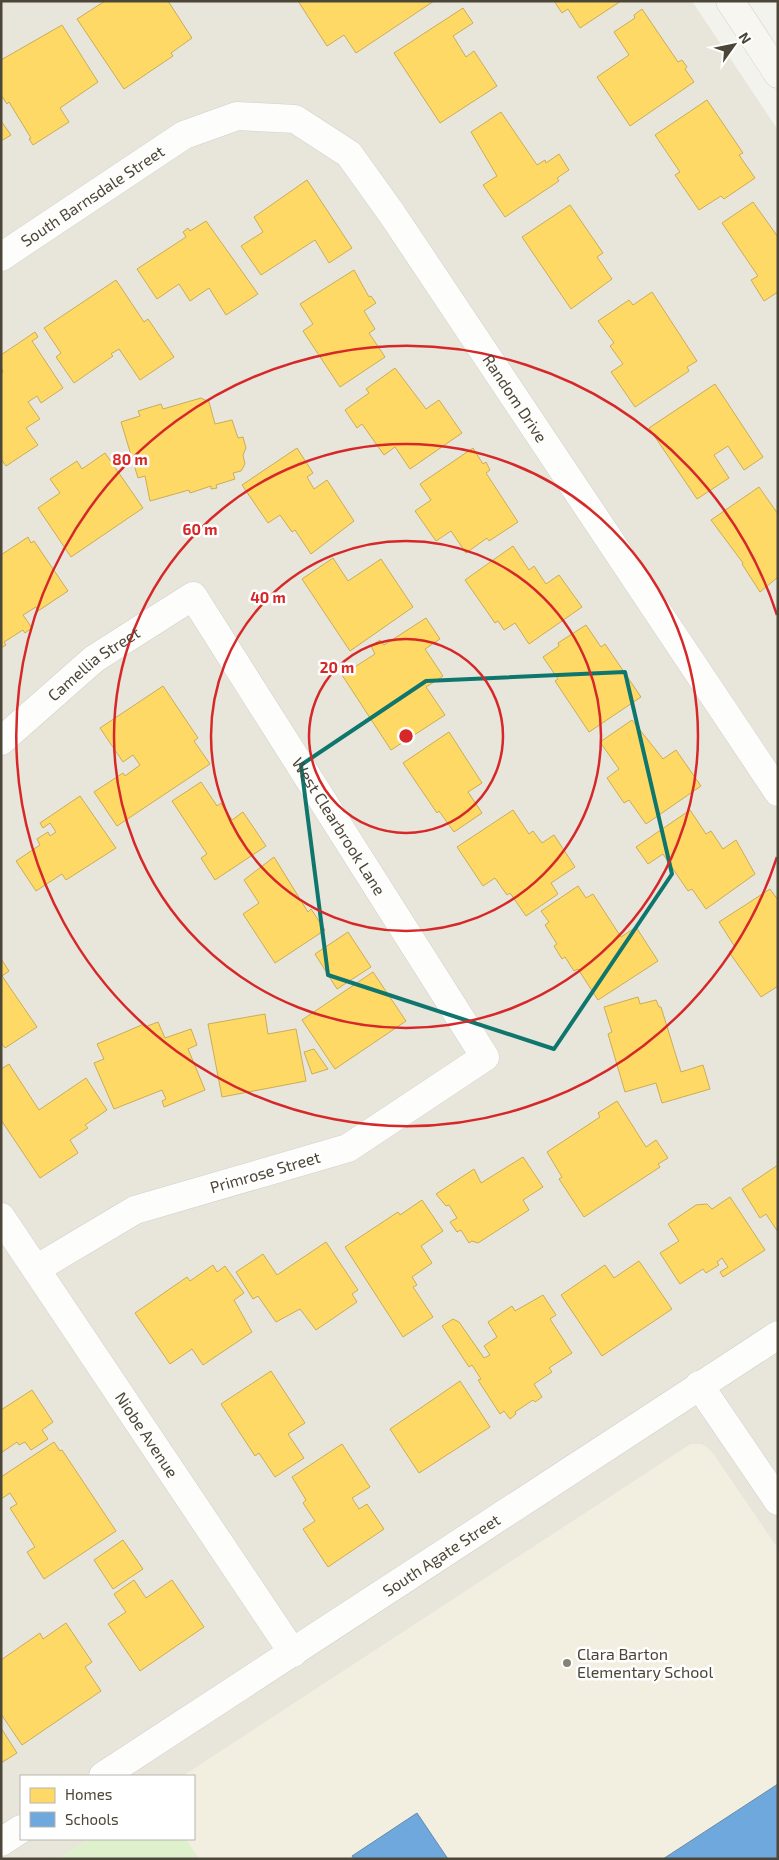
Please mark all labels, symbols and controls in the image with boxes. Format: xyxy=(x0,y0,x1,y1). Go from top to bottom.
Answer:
north arrow xyxy=(709,20,759,70)
text: N xyxy=(735,29,755,47)
street label: South Barnsdale Street xyxy=(17,141,167,250)
street label: Random Drive xyxy=(479,350,552,446)
text: 80 m xyxy=(112,450,148,468)
text: 60 m xyxy=(183,520,217,538)
text: 40 m xyxy=(250,588,286,606)
street label: Camellia Street xyxy=(44,622,143,704)
text: 20 m xyxy=(320,658,354,676)
centre of rings xyxy=(397,727,415,745)
street label: West Clearbrook Lane xyxy=(289,754,390,898)
street label: Primrose Street xyxy=(208,1147,322,1196)
street label: Niobe Avenue xyxy=(112,1388,183,1481)
street label: South Agate Street xyxy=(379,1509,503,1600)
place label: Clara Barton Elementary School xyxy=(577,1644,713,1681)
marker: Clara Barton Elementary School xyxy=(561,1657,573,1669)
legend xyxy=(20,1775,195,1840)
text: Homes xyxy=(65,1785,112,1803)
text: Schools xyxy=(65,1810,119,1828)

